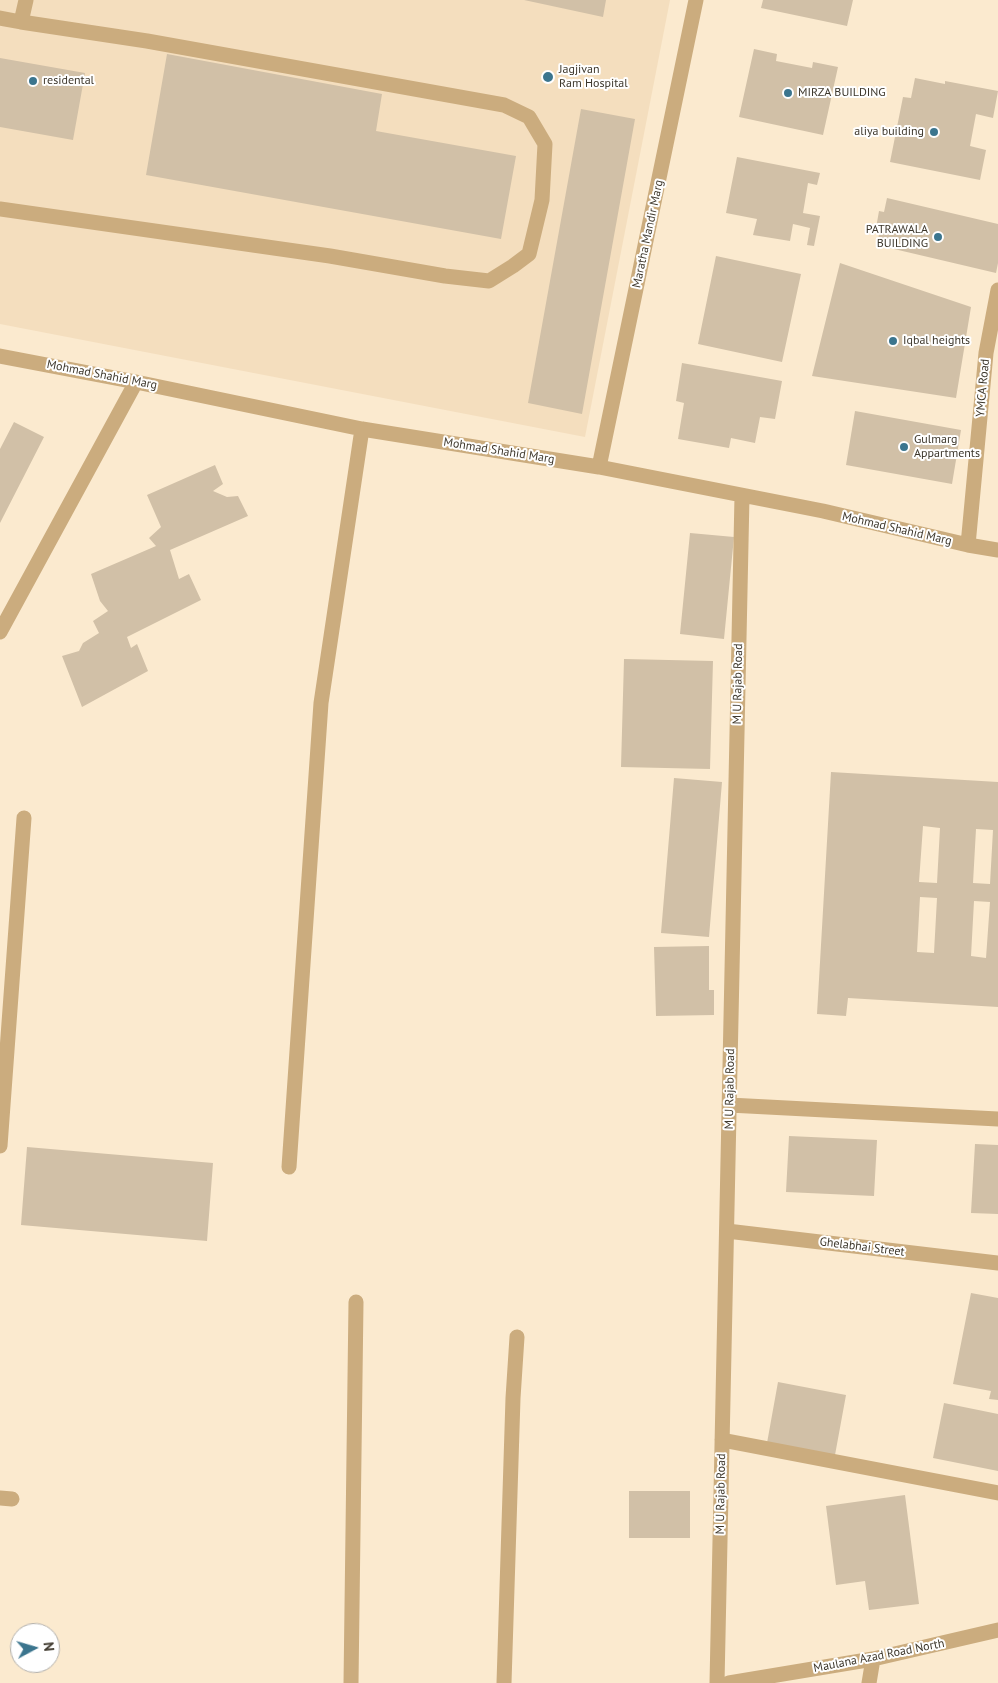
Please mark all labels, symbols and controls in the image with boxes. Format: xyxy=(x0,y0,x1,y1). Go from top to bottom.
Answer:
place label: Jagjivan Ram Hospital xyxy=(559,63,628,91)
marker: Jagjivan Ram Hospital xyxy=(541,70,555,84)
place label: residental xyxy=(43,74,94,88)
marker: residental xyxy=(27,75,39,87)
place label: MIRZA BUILDING xyxy=(798,86,886,100)
marker: MIRZA BUILDING xyxy=(782,87,794,99)
place label: aliya building xyxy=(854,125,924,139)
marker: aliya building xyxy=(928,126,940,138)
street label: Maratha Mandir Marg xyxy=(630,179,666,289)
place label: PATRAWALA BUILDING xyxy=(866,223,928,251)
marker: PATRAWALA BUILDING xyxy=(932,231,944,243)
place label: Iqbal heights xyxy=(903,334,970,348)
marker: Iqbal heights xyxy=(887,335,899,347)
street label: Mohmad Shahid Marg xyxy=(46,357,158,393)
street label: YMCA Road xyxy=(973,358,993,418)
place label: Gulmarg Appartments xyxy=(914,433,980,461)
street label: Mohmad Shahid Marg xyxy=(442,435,556,467)
marker: Gulmarg Appartments xyxy=(898,441,910,453)
street label: Mohmad Shahid Marg xyxy=(841,509,953,549)
street label: M U Rajab Road xyxy=(730,643,746,725)
street label: M U Rajab Road xyxy=(722,1048,738,1130)
street label: Ghelabhai Street xyxy=(819,1235,905,1259)
street label: M U Rajab Road xyxy=(713,1453,729,1535)
north arrow xyxy=(10,1623,60,1673)
street label: Maulana Azad Road North xyxy=(812,1636,946,1676)
text: N xyxy=(39,1641,58,1652)

